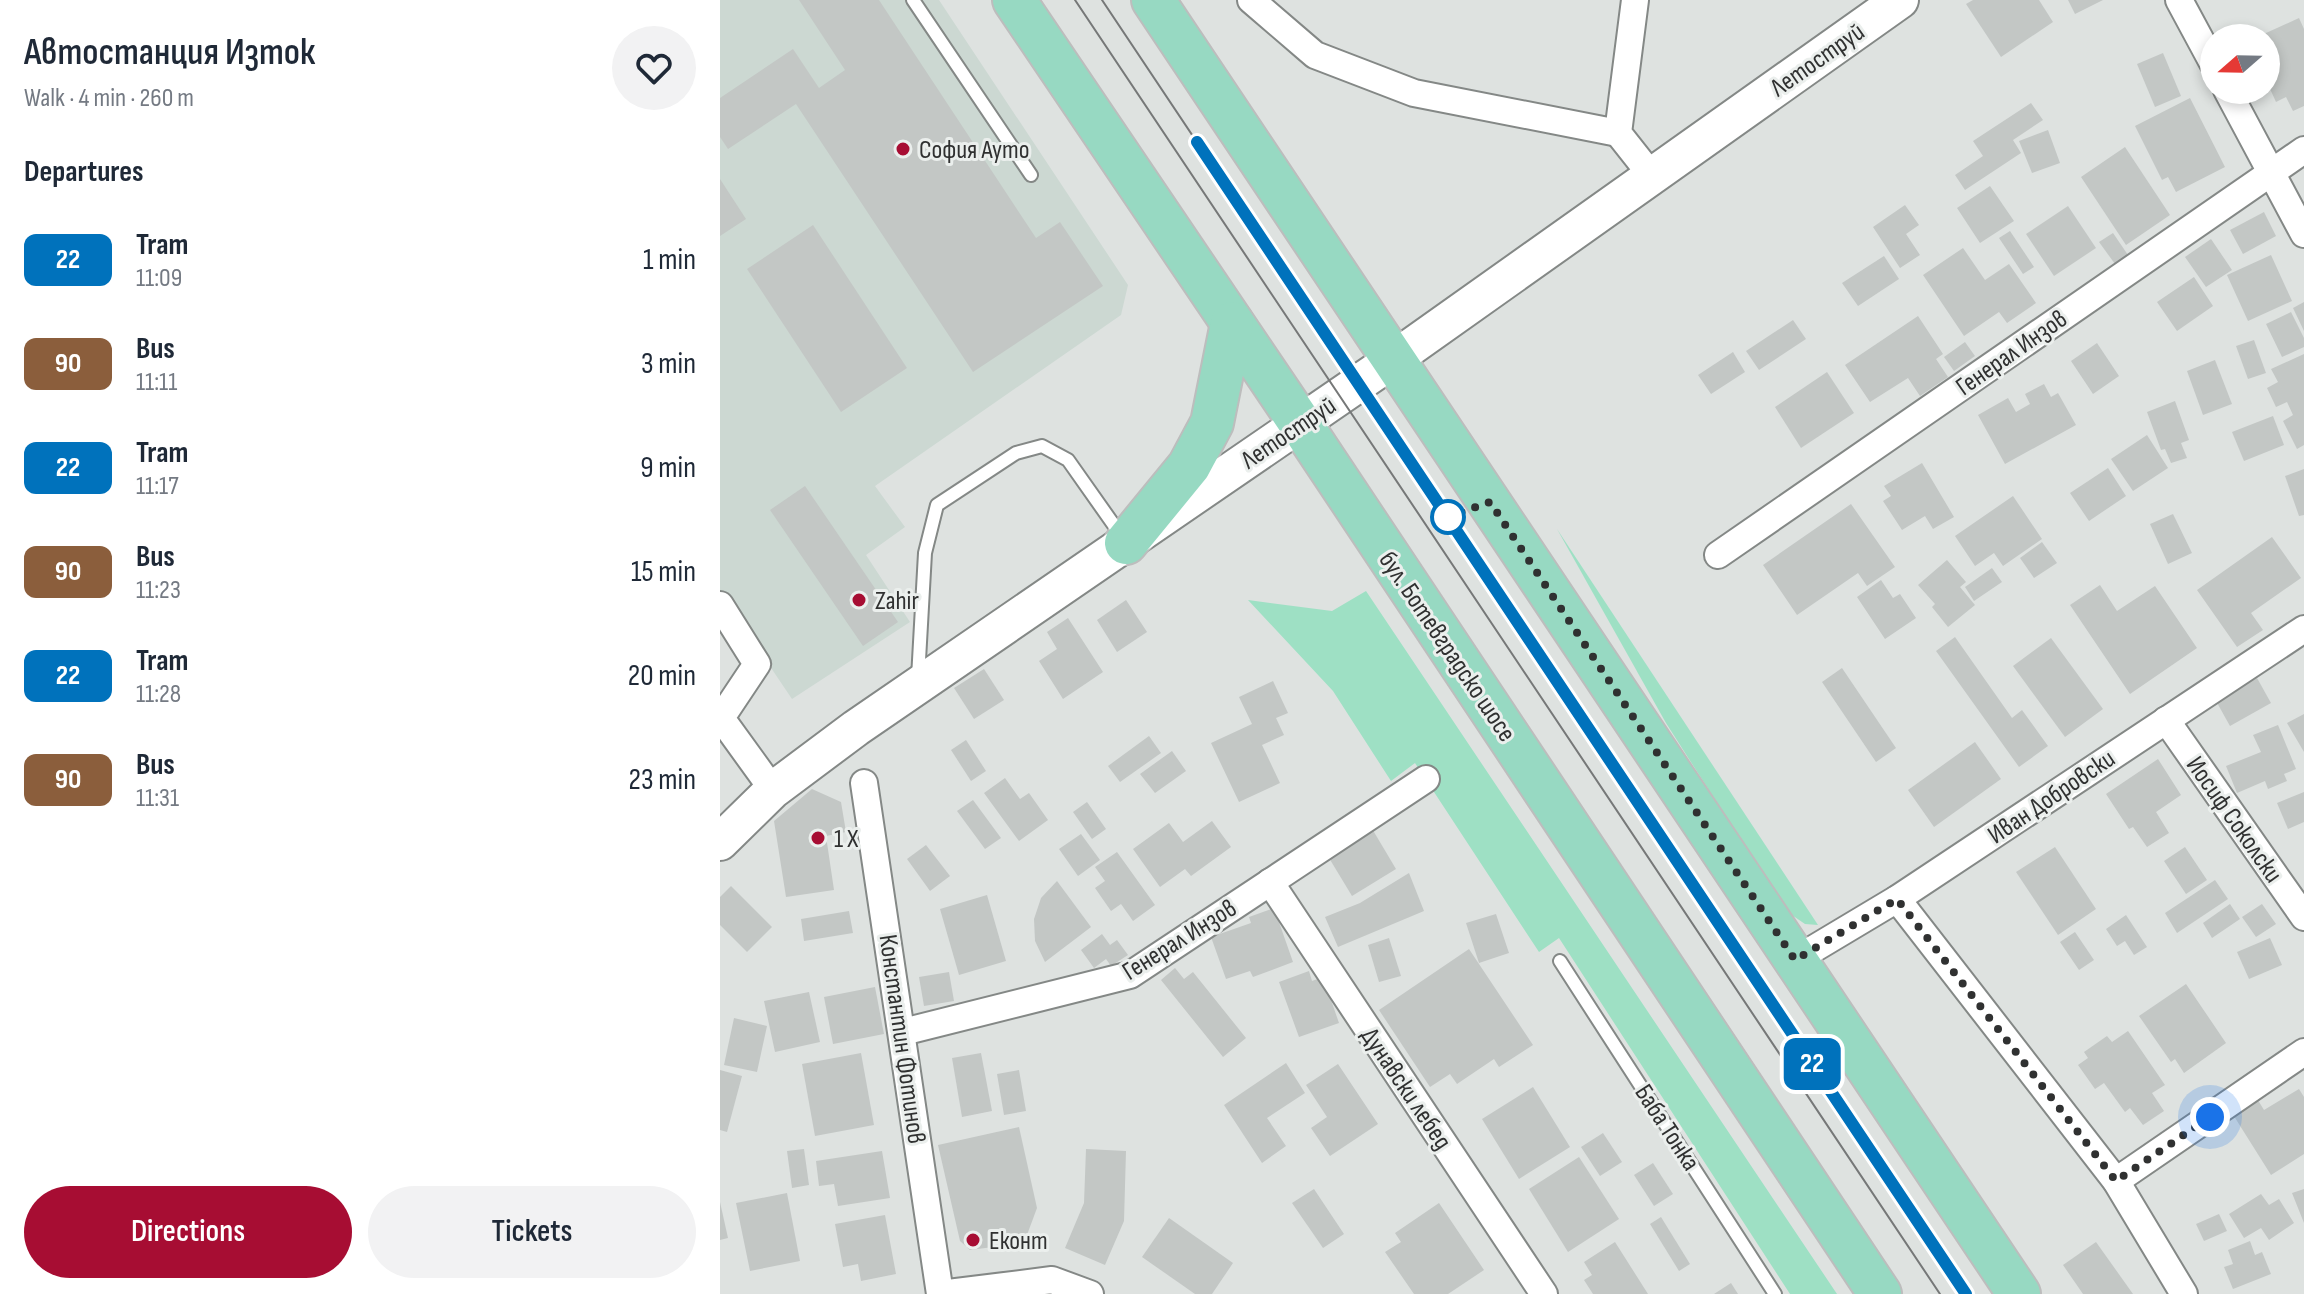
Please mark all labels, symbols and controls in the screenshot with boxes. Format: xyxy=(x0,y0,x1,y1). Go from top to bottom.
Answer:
street label: Летоструй xyxy=(1764,17,1871,104)
north arrow xyxy=(2200,24,2280,104)
map controls xyxy=(2200,24,2280,104)
button: heart xyxy=(612,26,696,110)
text: Автостанция Изток xyxy=(24,30,315,75)
text: Walk · 4 min · 260 m xyxy=(24,83,194,114)
place label: София Ауто xyxy=(919,135,1030,166)
marker: София Ауто xyxy=(894,140,912,158)
text: Departures xyxy=(24,154,144,190)
text: Tram xyxy=(136,227,188,263)
text: 1 min xyxy=(643,242,696,278)
text: 22 xyxy=(56,243,80,276)
text: 11:09 xyxy=(136,263,182,294)
street label: Генерал Инзов xyxy=(1950,304,2073,403)
text: Bus xyxy=(136,331,175,367)
text: 3 min xyxy=(641,346,696,382)
text: 90 xyxy=(55,347,81,380)
text: 11:11 xyxy=(136,367,177,398)
street label: Летоструй xyxy=(1235,390,1342,477)
text: Tram xyxy=(136,435,188,471)
text: 9 min xyxy=(640,450,696,486)
text: 22 xyxy=(56,451,80,484)
text: 11:17 xyxy=(136,471,179,502)
unlabelled marker xyxy=(1431,500,1465,534)
text: Bus xyxy=(136,539,175,575)
street label: бул. Ботевградско шосе xyxy=(1372,546,1522,748)
text: 15 min xyxy=(631,554,696,590)
text: 90 xyxy=(55,555,81,588)
text: 11:23 xyxy=(136,575,181,606)
place label: Zahir xyxy=(875,586,919,617)
marker: Zahir xyxy=(850,591,868,609)
text: Tram xyxy=(136,643,188,679)
text: 20 min xyxy=(628,658,696,694)
text: 22 xyxy=(56,659,80,692)
text: 11:28 xyxy=(136,679,181,710)
street label: Иван Добровски xyxy=(1982,743,2121,851)
text: Bus xyxy=(136,747,175,783)
street label: Иосиф Соколски xyxy=(2179,751,2289,889)
text: 23 min xyxy=(629,762,696,798)
text: 90 xyxy=(55,763,81,796)
text: 11:31 xyxy=(136,783,179,814)
place label: 1 Х xyxy=(834,824,858,855)
marker: 1 Х xyxy=(809,829,827,847)
street label: Генерал Инзов xyxy=(1117,893,1243,987)
street label: Константин Фотинов xyxy=(871,933,932,1146)
street label: Дунавски лебед xyxy=(1354,1022,1458,1156)
line badge: 22 xyxy=(1776,1038,1848,1090)
text: 22 xyxy=(1800,1047,1824,1080)
street label: Баба Тонка xyxy=(1628,1079,1706,1177)
your location xyxy=(2190,1097,2230,1137)
button: Directions xyxy=(24,1186,352,1278)
button: Tickets xyxy=(368,1186,696,1278)
place label: Еконт xyxy=(989,1226,1048,1257)
marker: Еконт xyxy=(964,1231,982,1249)

